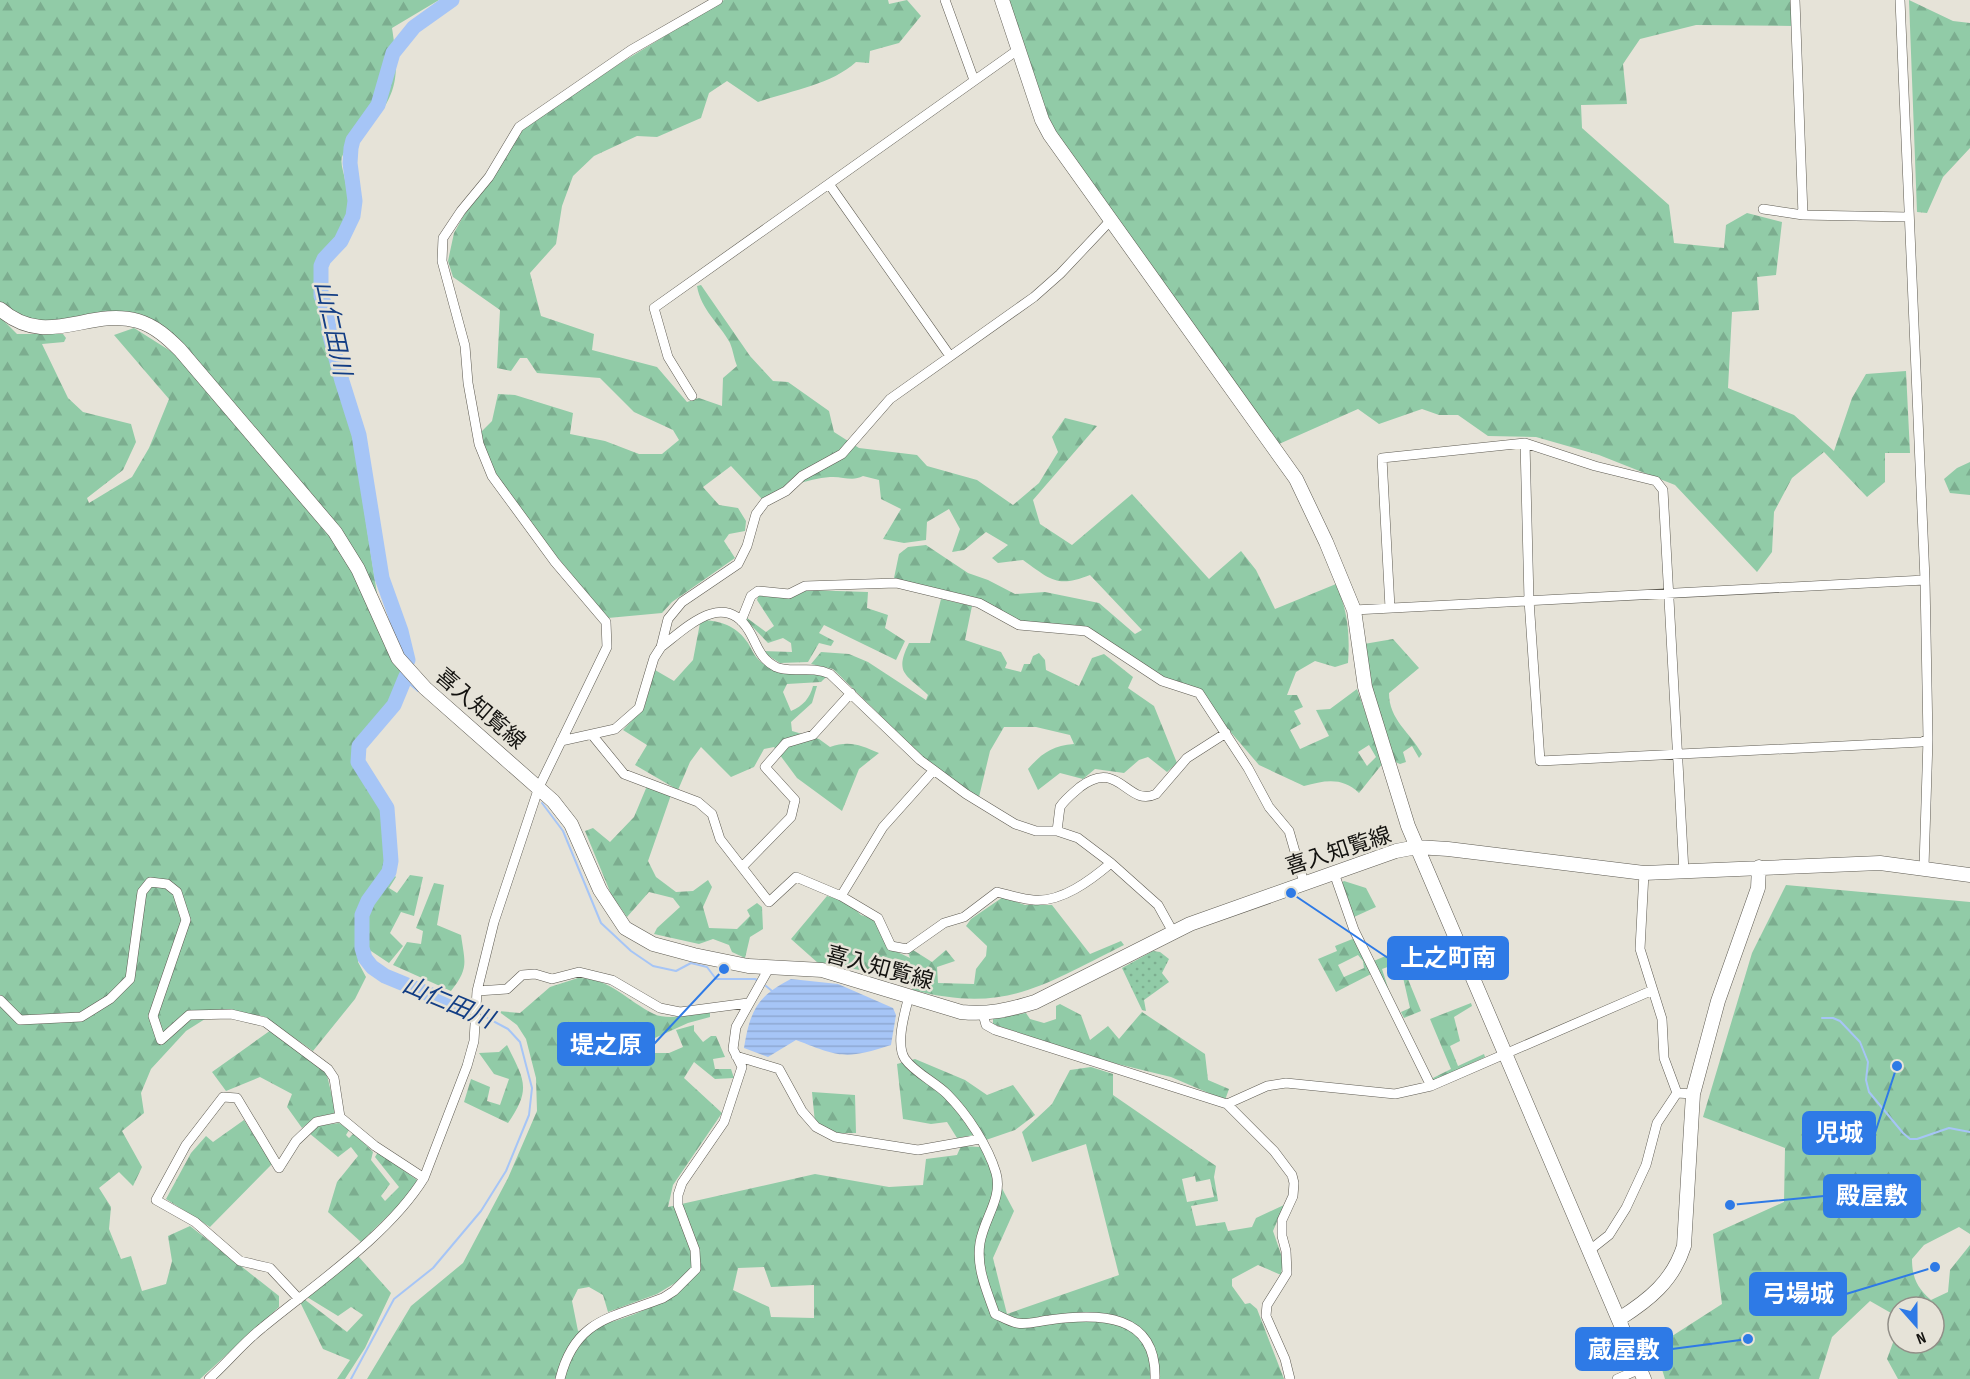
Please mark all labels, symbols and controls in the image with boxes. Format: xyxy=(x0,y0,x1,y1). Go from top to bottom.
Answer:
water label: 山仁田川 xyxy=(308,278,357,381)
street label: 喜入知覧線 xyxy=(430,663,530,755)
street label: 喜入知覧線 xyxy=(1282,822,1395,881)
callout: 上之町南 xyxy=(1388,937,1508,979)
street label: 喜入知覧線 xyxy=(823,941,936,996)
text: 上之町南 xyxy=(1400,944,1496,973)
water label: 山仁田川 xyxy=(398,970,500,1036)
callout: 堤之原 xyxy=(558,1023,654,1065)
text: 堤之原 xyxy=(570,1031,642,1060)
callout: 児城 xyxy=(1803,1112,1875,1154)
text: 児城 xyxy=(1815,1119,1863,1148)
callout: 殿屋敷 xyxy=(1824,1175,1920,1217)
text: 殿屋敷 xyxy=(1836,1182,1908,1211)
callout: 弓場城 xyxy=(1750,1273,1846,1315)
text: 弓場城 xyxy=(1762,1280,1834,1309)
north arrow xyxy=(1886,1295,1946,1355)
text: N xyxy=(1913,1327,1928,1348)
callout: 蔵屋敷 xyxy=(1576,1328,1672,1370)
text: 蔵屋敷 xyxy=(1588,1336,1660,1365)

